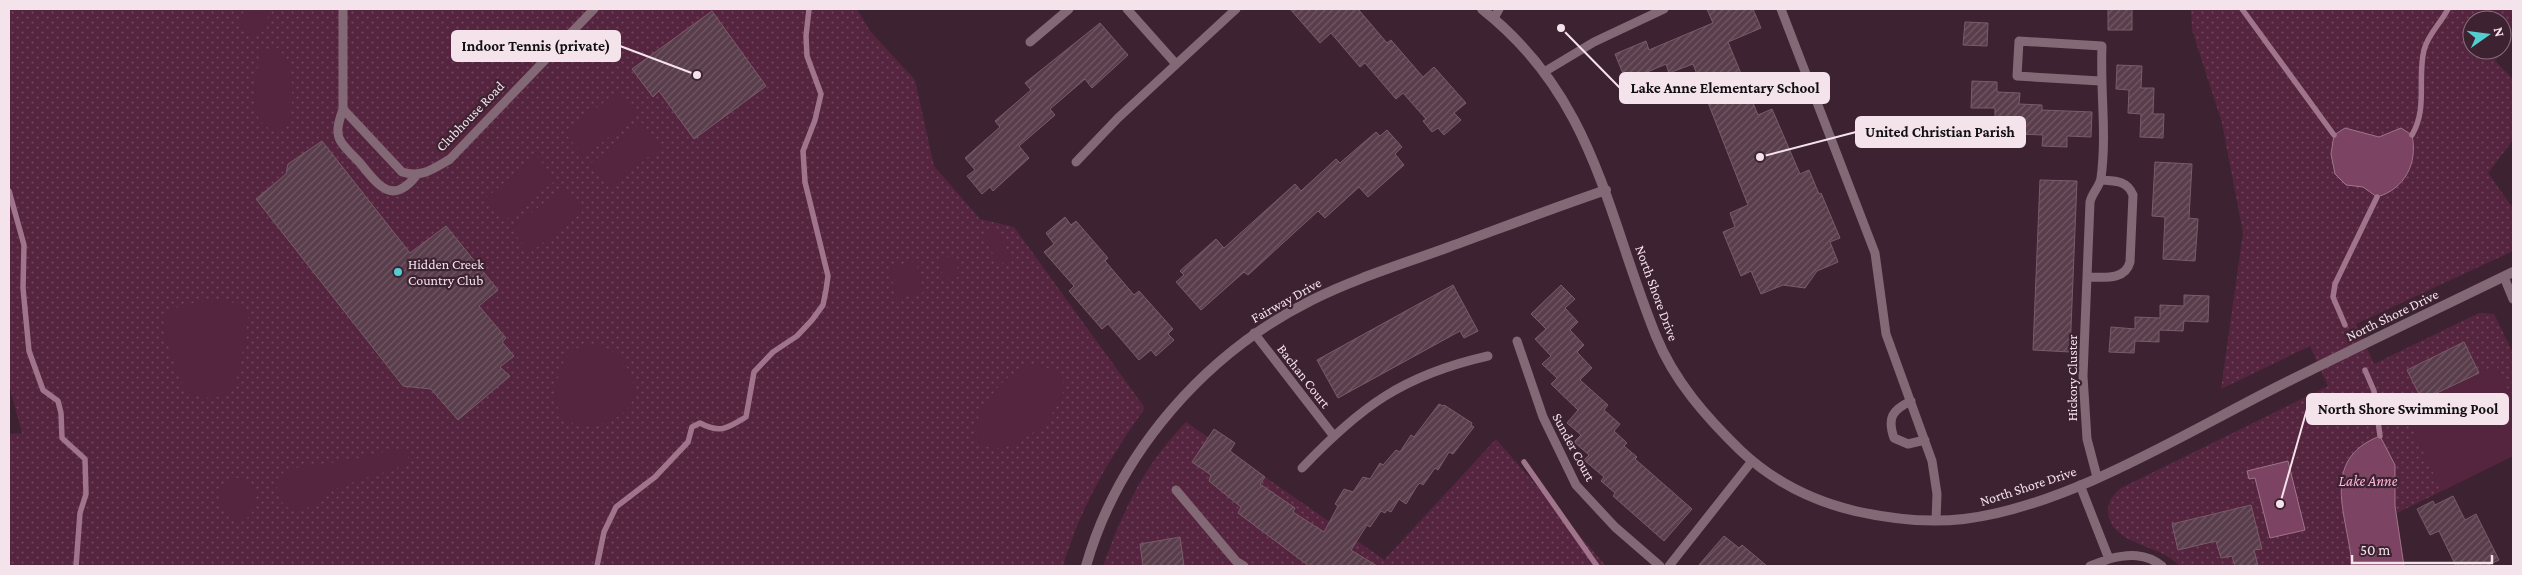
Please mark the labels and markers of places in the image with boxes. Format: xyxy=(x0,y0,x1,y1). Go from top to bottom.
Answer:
callout: Indoor Tennis (private) xyxy=(452,31,620,61)
callout: Lake Anne Elementary School xyxy=(1620,73,1829,103)
callout: United Christian Parish xyxy=(1856,117,2025,147)
place label: Hidden Creek Country Club xyxy=(408,256,484,288)
marker: Hidden Creek Country Club xyxy=(392,266,404,278)
callout: North Shore Swimming Pool xyxy=(2307,394,2508,424)

